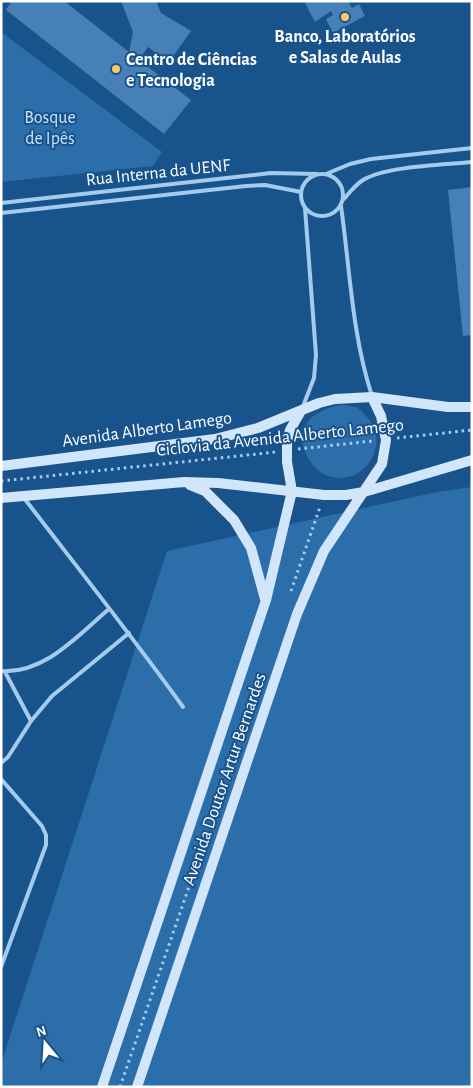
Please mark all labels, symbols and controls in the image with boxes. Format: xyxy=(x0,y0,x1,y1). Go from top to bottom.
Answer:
marker: Banco, Laboratórios e Salas de Aulas xyxy=(339,11,351,23)
place label: Banco, Laboratórios e Salas de Aulas xyxy=(274,28,416,67)
place label: Centro de Ciências e Tecnologia xyxy=(126,51,257,90)
marker: Centro de Ciências e Tecnologia xyxy=(110,63,122,75)
park label: Bosque de Ipês xyxy=(24,109,76,148)
street label: Rua Interna da UENF xyxy=(85,156,231,190)
street label: Avenida Alberto Lamego xyxy=(61,409,233,451)
street label: Ciclovia da Avenida Alberto Lamego xyxy=(155,416,405,460)
street label: Avenida Doutor Artur Bernardes xyxy=(180,671,270,888)
north arrow xyxy=(20,1018,70,1068)
text: N xyxy=(34,1023,48,1040)

